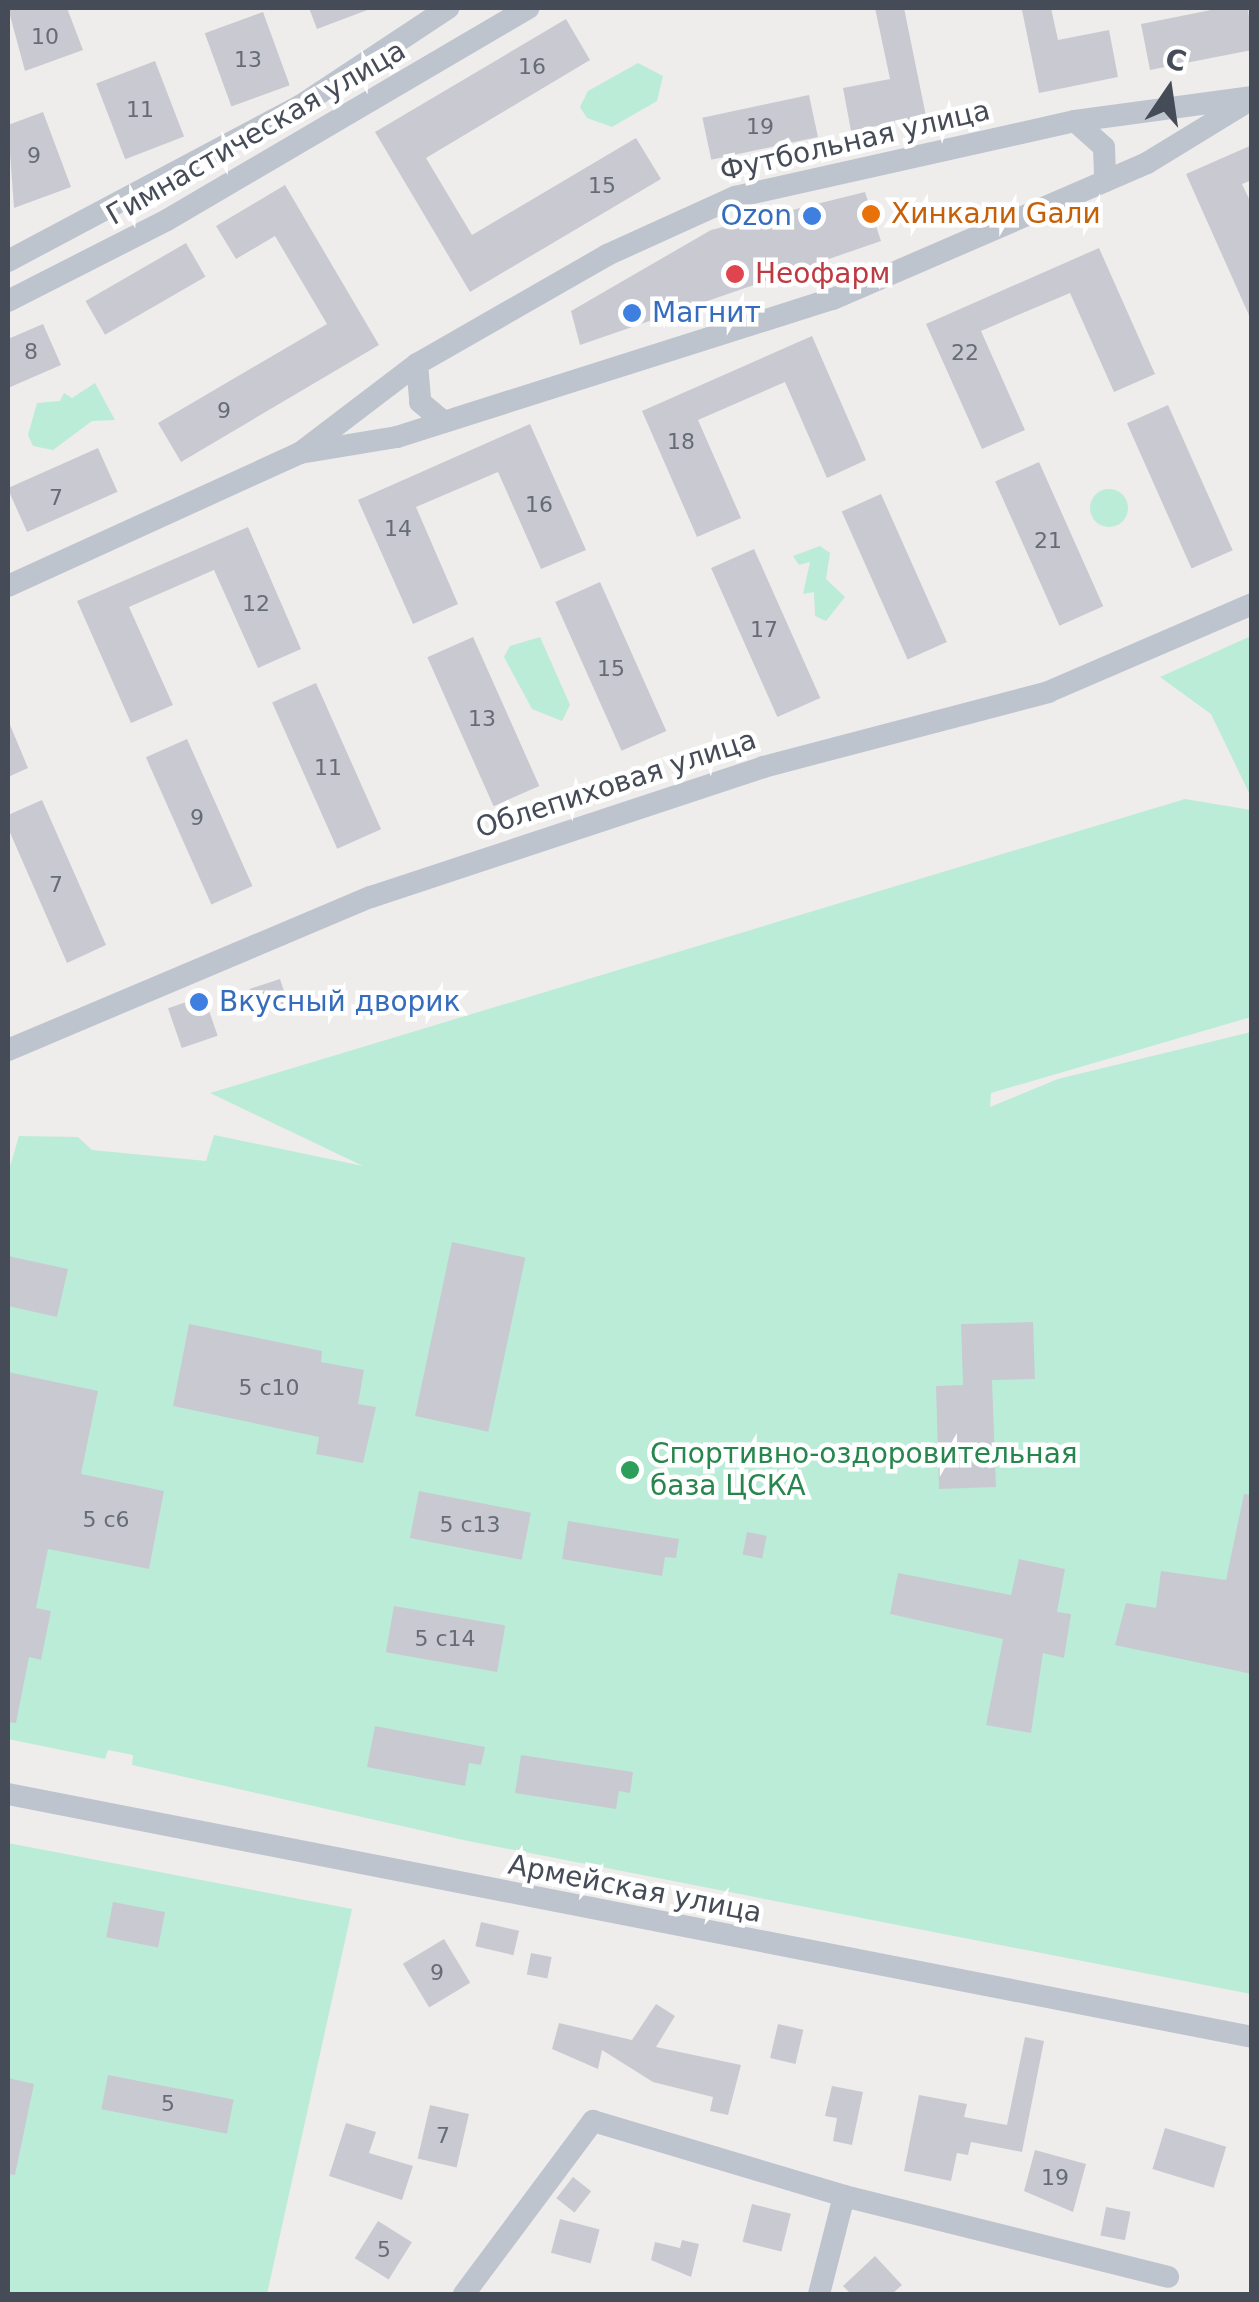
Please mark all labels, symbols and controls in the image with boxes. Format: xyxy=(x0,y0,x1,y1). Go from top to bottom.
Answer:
house number: 10 xyxy=(31,24,59,50)
street label: Гимнастическая улица xyxy=(101,34,411,232)
north arrow xyxy=(1119,40,1219,140)
text: С xyxy=(1162,42,1190,79)
house number: 13 xyxy=(234,47,262,73)
house number: 16 xyxy=(518,54,546,80)
street label: Футбольная улица xyxy=(717,94,993,188)
house number: 11 xyxy=(126,97,154,123)
house number: 19 xyxy=(746,114,774,140)
house number: 9 xyxy=(27,143,41,169)
house number: 15 xyxy=(588,173,616,199)
place label: Хинкали Gали xyxy=(891,197,1101,231)
place label: Ozon xyxy=(720,199,792,233)
marker: Хинкали Gали xyxy=(860,203,882,225)
marker: Ozon xyxy=(801,205,823,227)
place label: Неофарм xyxy=(755,257,890,291)
marker: Неофарм xyxy=(724,263,746,285)
place label: Магнит xyxy=(652,296,761,330)
marker: Магнит xyxy=(621,302,643,324)
house number: 8 xyxy=(24,339,38,365)
house number: 22 xyxy=(951,340,979,366)
house number: 9 xyxy=(217,398,231,424)
house number: 18 xyxy=(667,429,695,455)
house number: 7 xyxy=(49,485,63,511)
house number: 16 xyxy=(525,492,553,518)
house number: 14 xyxy=(384,516,412,542)
house number: 21 xyxy=(1034,528,1062,554)
house number: 12 xyxy=(242,591,270,617)
house number: 17 xyxy=(750,617,778,643)
house number: 15 xyxy=(597,656,625,682)
house number: 13 xyxy=(468,706,496,732)
street label: Облепиховая улица xyxy=(472,723,760,845)
house number: 11 xyxy=(314,755,342,781)
house number: 9 xyxy=(190,805,204,831)
house number: 7 xyxy=(49,872,63,898)
place label: Вкусный дворик xyxy=(219,985,460,1019)
marker: Вкусный дворик xyxy=(188,991,210,1013)
house number: 5 с10 xyxy=(238,1375,300,1401)
place label: Спортивно-оздоровительная база ЦСКА xyxy=(650,1437,1078,1503)
marker: Спортивно-оздоровительная база ЦСКА xyxy=(619,1459,641,1481)
house number: 5 с6 xyxy=(82,1507,130,1533)
house number: 5 с13 xyxy=(439,1512,501,1538)
house number: 5 с14 xyxy=(414,1626,476,1652)
street label: Армейская улица xyxy=(505,1848,765,1930)
house number: 9 xyxy=(430,1960,444,1986)
house number: 5 xyxy=(161,2091,175,2117)
house number: 7 xyxy=(436,2123,450,2149)
house number: 19 xyxy=(1041,2165,1069,2191)
house number: 5 xyxy=(377,2237,391,2263)

